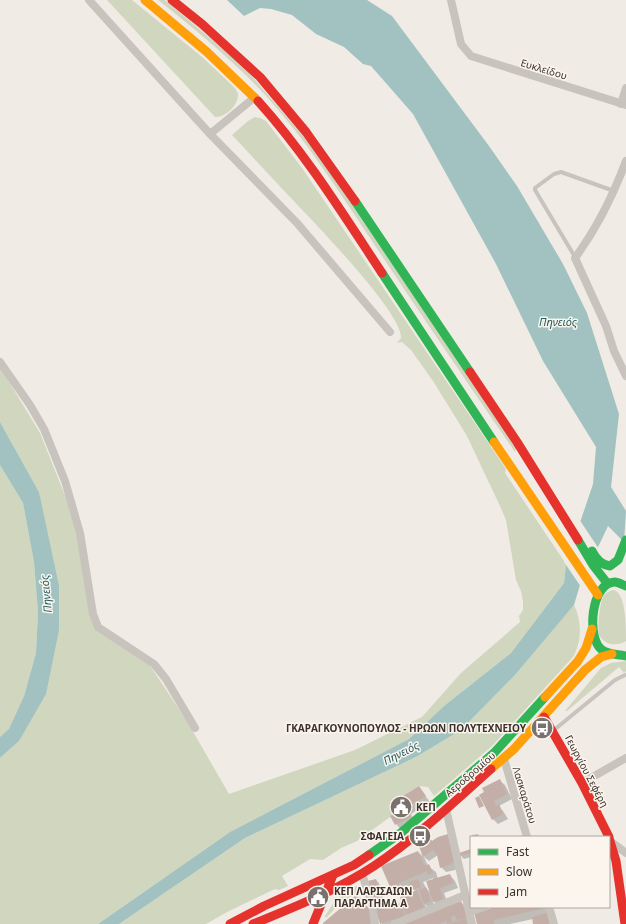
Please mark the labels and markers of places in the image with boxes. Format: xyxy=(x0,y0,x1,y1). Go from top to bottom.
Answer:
bus stop icon: ΓΚΑΡΑΓΚΟΥΝΟΠΟΥΛΟΣ - ΗΡΩΩΝ ΠΟΛΥΤΕΧΝΕΙΟΥ xyxy=(529,715,555,741)
place label: ΓΚΑΡΑΓΚΟΥΝΟΠΟΥΛΟΣ - ΗΡΩΩΝ ΠΟΛΥΤΕΧΝΕΙΟΥ xyxy=(286,721,527,735)
public building icon: ΚΕΠ xyxy=(388,794,414,820)
place label: ΚΕΠ xyxy=(416,800,436,814)
bus stop icon: ΣΦΑΓΕΙΑ xyxy=(407,823,433,849)
place label: ΣΦΑΓΕΙΑ xyxy=(361,829,404,843)
public building icon: ΚΕΠ ΛΑΡΙΣΑΙΩΝ ΠΑΡΑΡΤΗΜΑ A xyxy=(305,884,331,910)
place label: ΚΕΠ ΛΑΡΙΣΑΙΩΝ ΠΑΡΑΡΤΗΜΑ A xyxy=(334,884,412,910)

